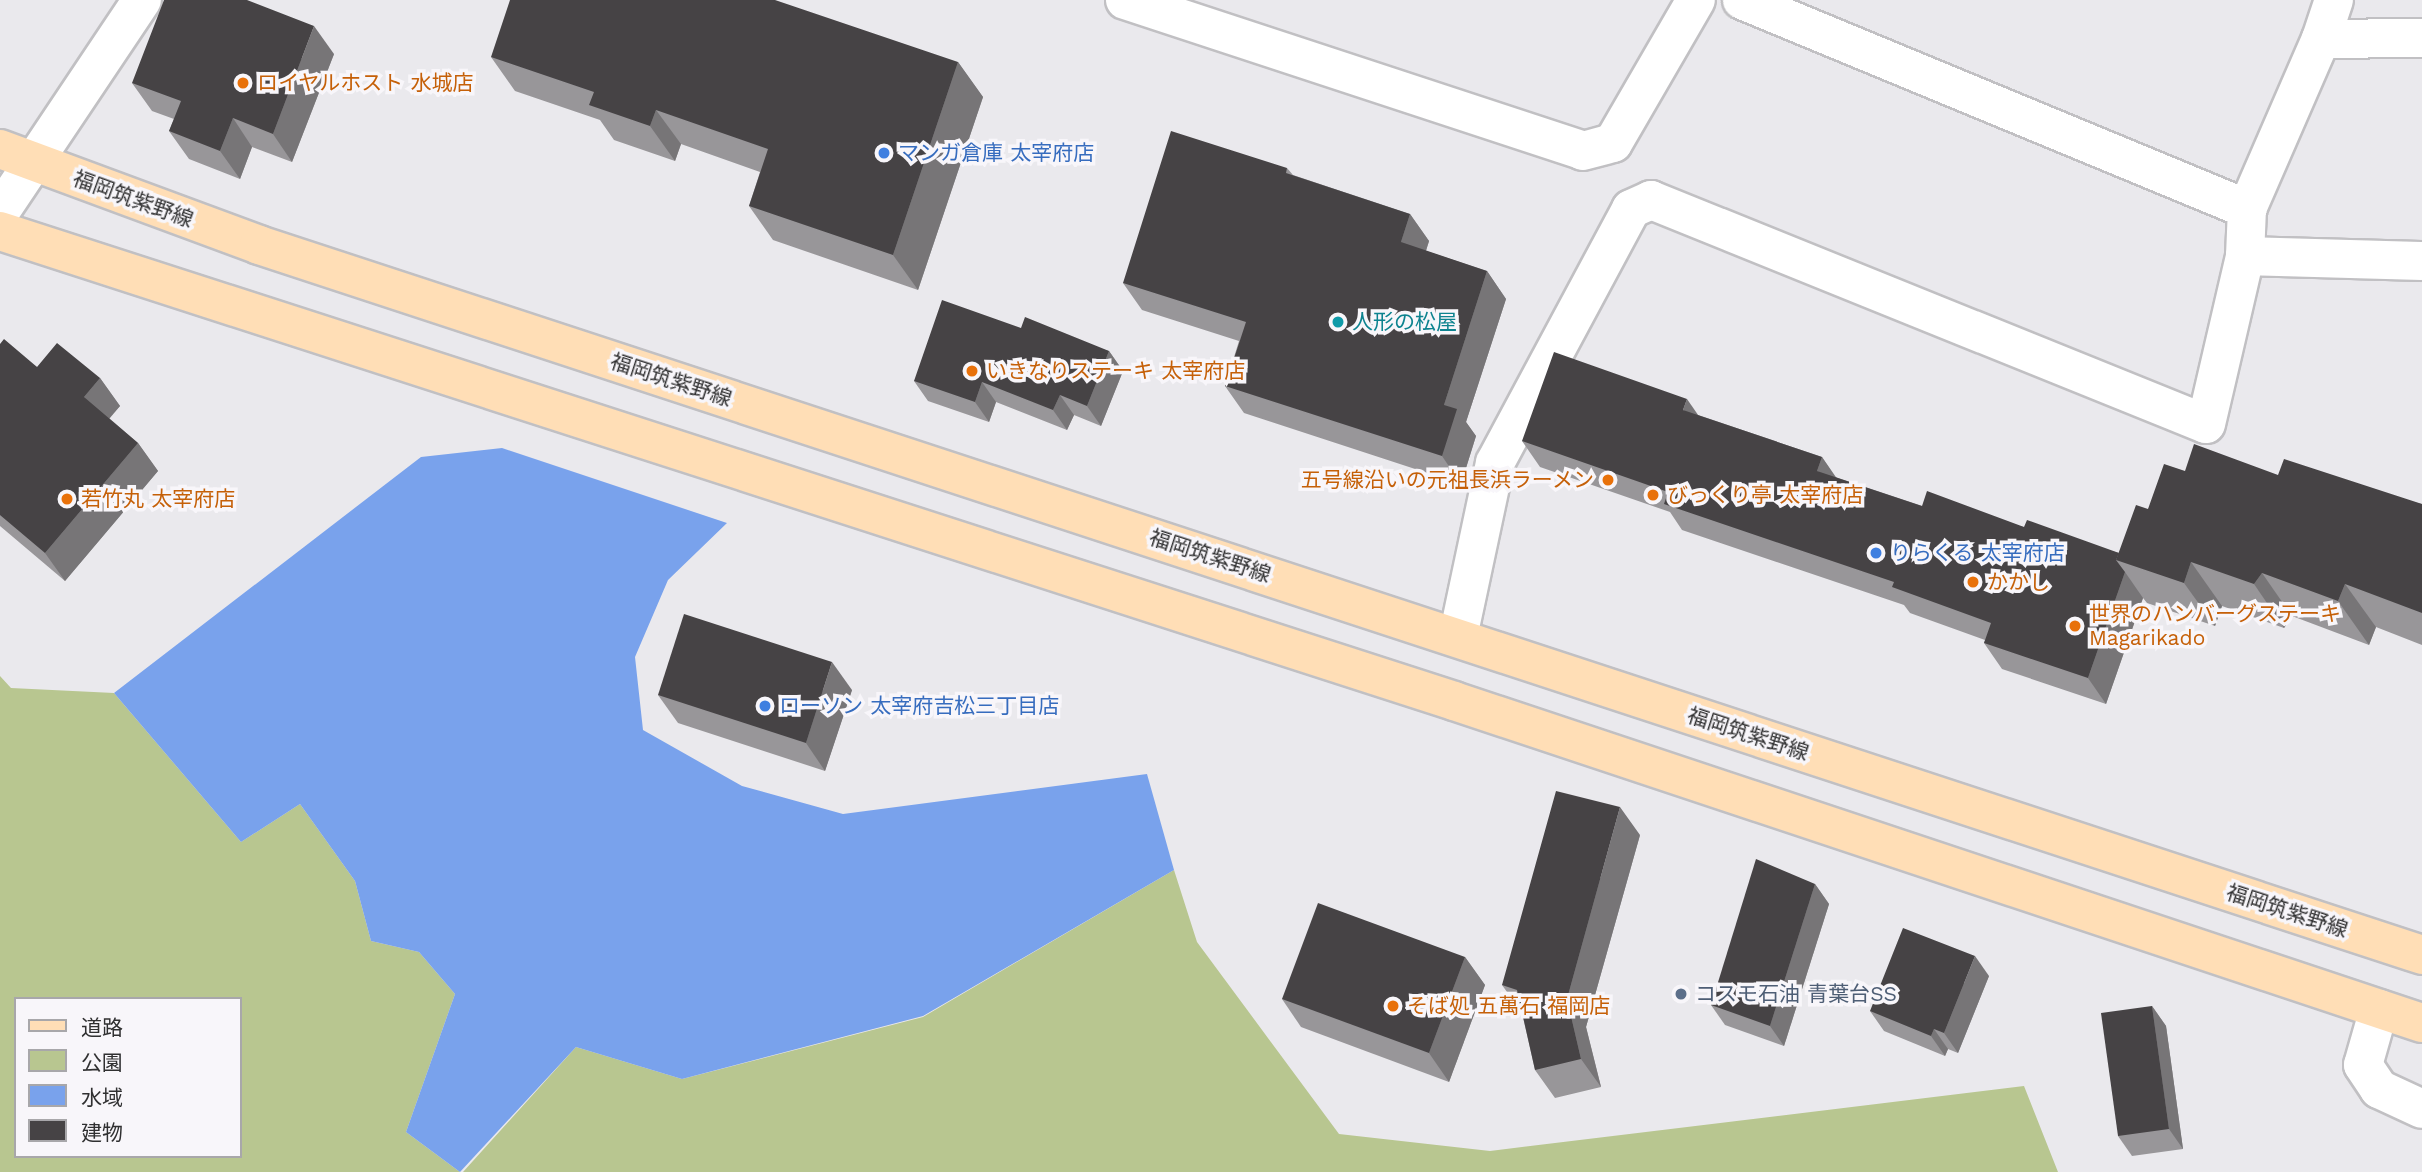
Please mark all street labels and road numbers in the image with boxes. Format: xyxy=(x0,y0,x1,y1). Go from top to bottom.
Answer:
street label: 福岡筑紫野線 xyxy=(69,166,197,232)
street label: 福岡筑紫野線 xyxy=(607,349,735,411)
street label: 福岡筑紫野線 xyxy=(1146,525,1274,587)
street label: 福岡筑紫野線 xyxy=(1684,703,1812,765)
street label: 福岡筑紫野線 xyxy=(2223,880,2351,942)

